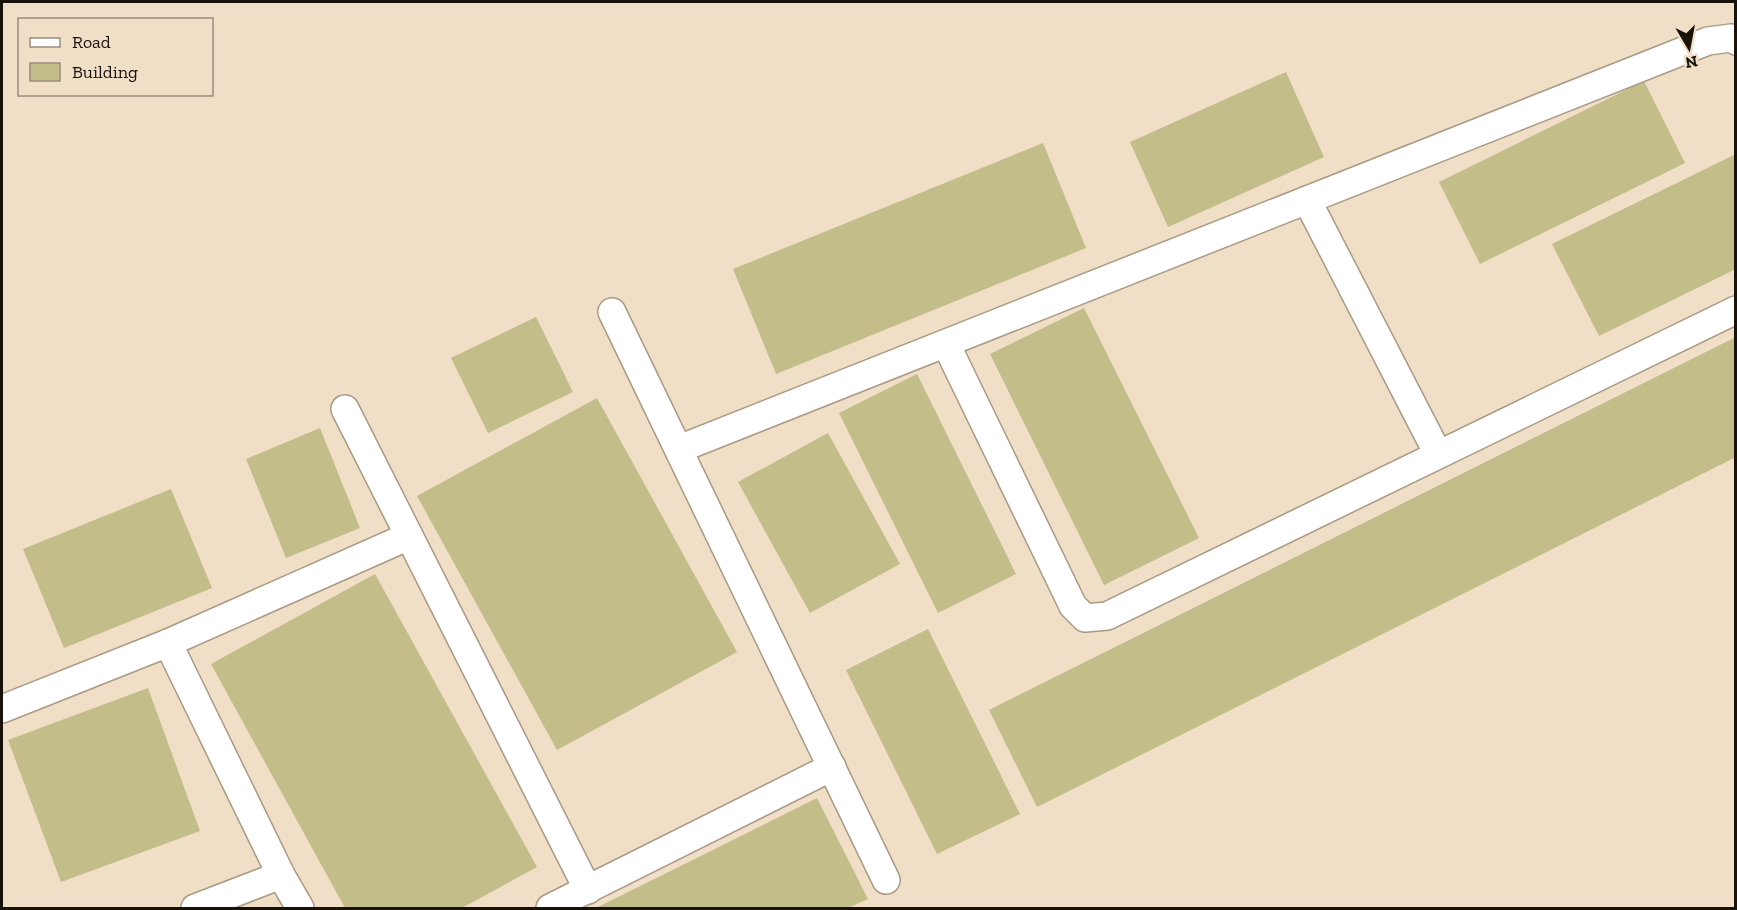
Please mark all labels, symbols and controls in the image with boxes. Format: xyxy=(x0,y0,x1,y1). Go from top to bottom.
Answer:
legend xyxy=(18,18,213,96)
north arrow xyxy=(1659,18,1719,78)
text: Road xyxy=(72,31,111,53)
text: N xyxy=(1684,52,1699,73)
text: Building xyxy=(72,61,138,83)

